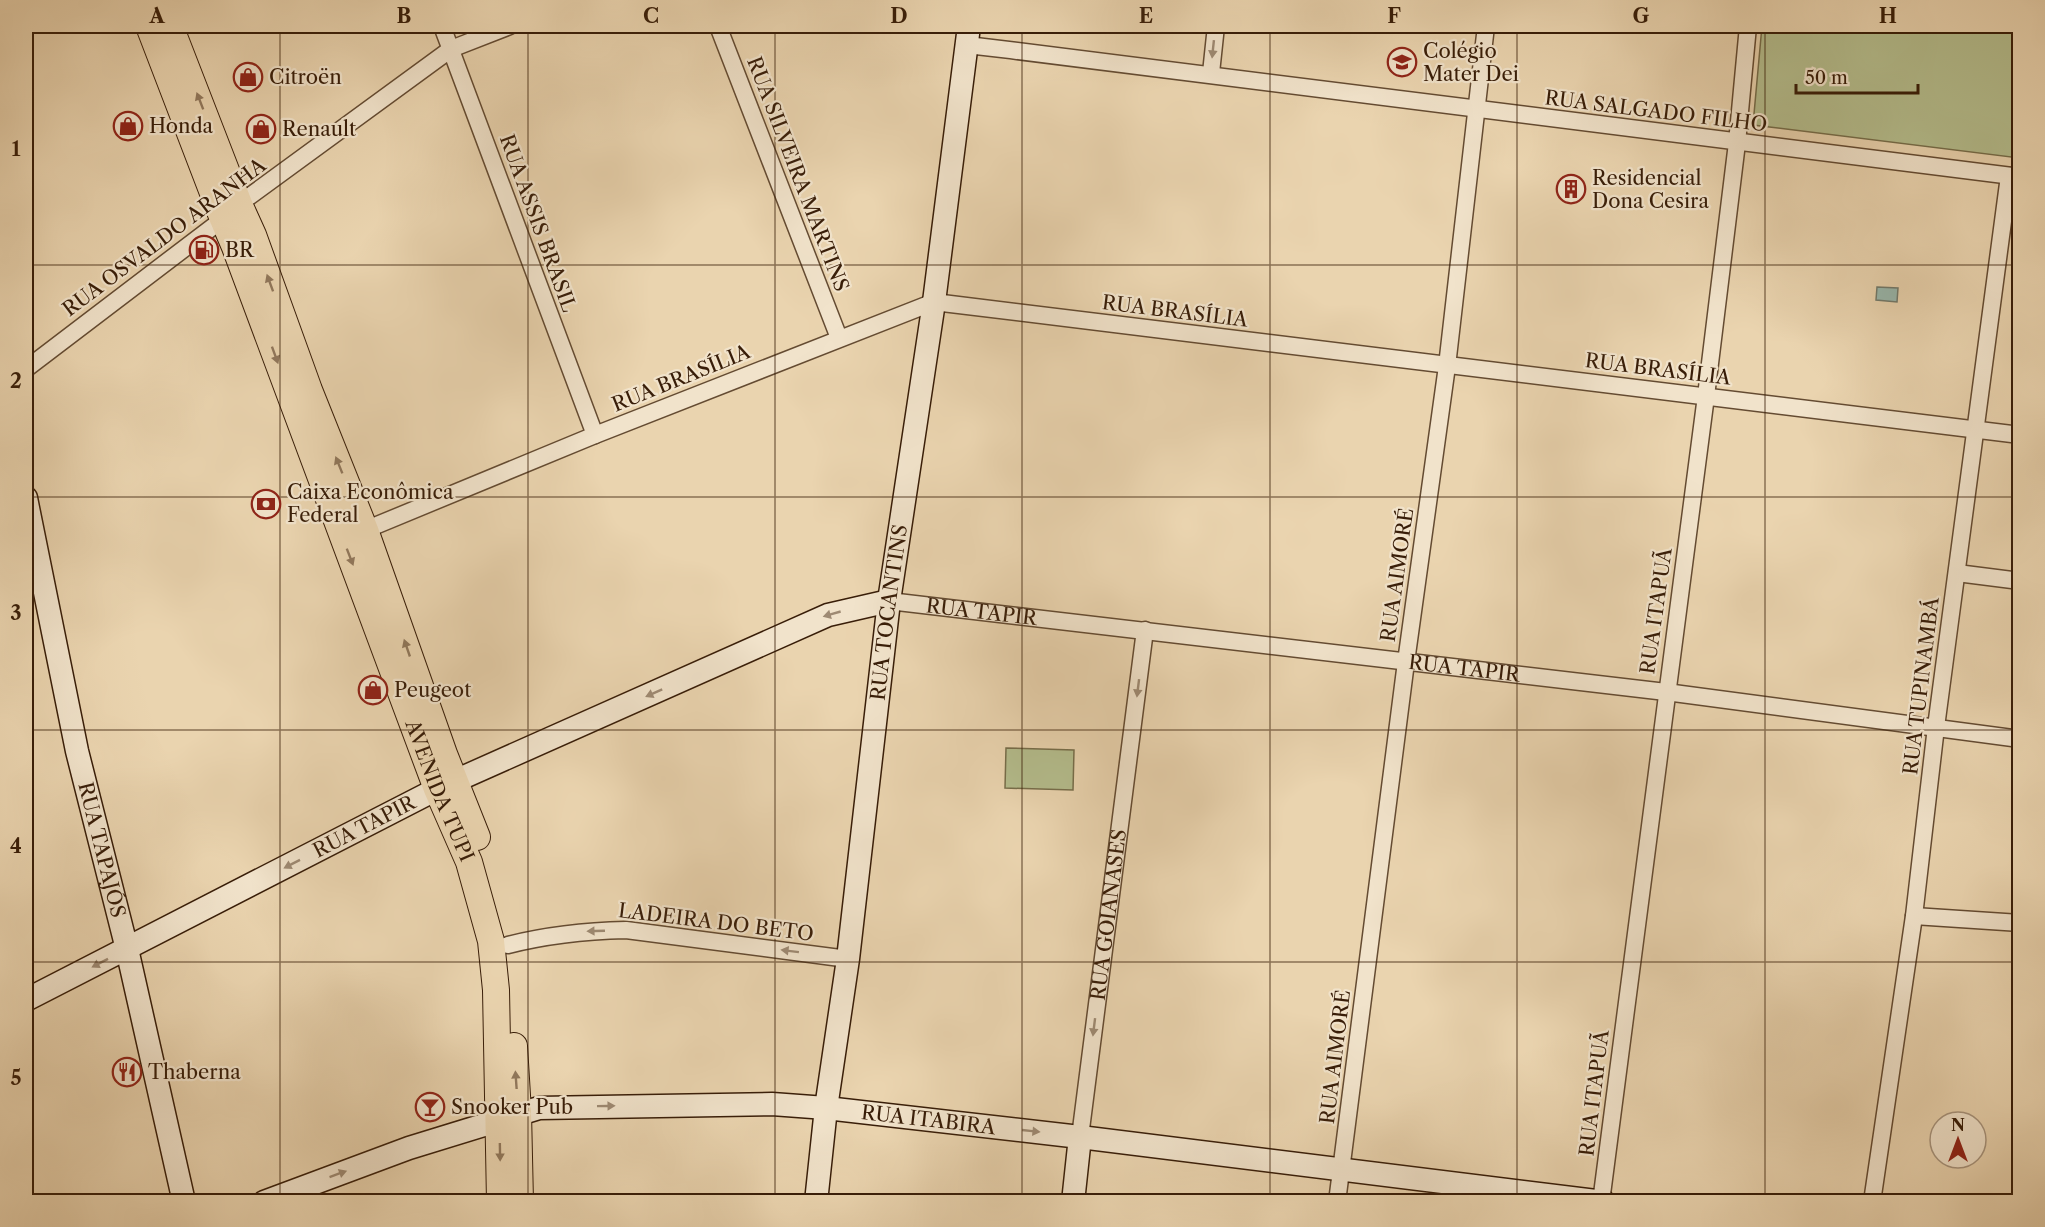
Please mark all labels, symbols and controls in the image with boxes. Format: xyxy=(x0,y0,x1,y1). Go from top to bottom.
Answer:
text: A xyxy=(148,4,165,28)
text: B xyxy=(397,4,412,28)
text: C xyxy=(643,4,659,28)
text: D xyxy=(890,4,908,28)
text: E xyxy=(1139,4,1153,28)
text: F xyxy=(1387,4,1401,28)
text: G xyxy=(1633,4,1650,28)
text: H xyxy=(1879,4,1897,28)
place label: Colégio Mater Dei xyxy=(1423,39,1519,86)
one-way arrow xyxy=(1208,40,1218,59)
school or university icon: Colégio Mater Dei xyxy=(1386,46,1418,78)
street label: RUA SILVEIRA MARTINS xyxy=(742,53,854,295)
scale bar xyxy=(1796,57,1918,95)
shop icon: Citroën xyxy=(232,61,264,93)
place label: Citroën xyxy=(269,65,342,89)
text: 50 m xyxy=(1805,67,1848,89)
street label: RUA SALGADO FILHO xyxy=(1543,85,1769,137)
one-way arrow xyxy=(195,92,204,110)
shop icon: Honda xyxy=(112,110,144,142)
shop icon: Renault xyxy=(245,113,277,145)
place label: Honda xyxy=(149,114,214,138)
place label: Renault xyxy=(282,117,356,141)
street label: RUA ASSIS BRASIL xyxy=(495,131,581,315)
text: 1 xyxy=(12,137,21,161)
street label: RUA OSVALDO ARANHA xyxy=(58,152,271,321)
place label: Residencial Dona Cesira xyxy=(1592,166,1709,213)
building icon: Residencial Dona Cesira xyxy=(1555,173,1587,205)
fuel station icon: BR xyxy=(188,234,220,266)
place label: BR xyxy=(225,238,255,262)
one-way arrow xyxy=(265,274,275,292)
street label: RUA BRASÍLIA xyxy=(1101,289,1251,332)
street label: RUA BRASÍLIA xyxy=(608,338,755,417)
one-way arrow xyxy=(270,346,280,364)
street label: RUA BRASÍLIA xyxy=(1584,347,1734,390)
text: 2 xyxy=(10,369,22,393)
one-way arrow xyxy=(334,456,343,474)
place label: Caixa Econômica Federal xyxy=(287,480,454,527)
bank icon: Caixa Econômica Federal xyxy=(250,488,282,520)
street label: RUA AIMORÉ xyxy=(1375,506,1418,643)
street label: RUA TOCANTINS xyxy=(866,523,912,702)
street label: RUA ITAPUÃ xyxy=(1634,545,1677,676)
one-way arrow xyxy=(346,548,356,566)
street label: RUA TAPIR xyxy=(925,593,1040,630)
street label: RUA TUPINAMBÁ xyxy=(1897,595,1944,776)
text: 3 xyxy=(10,601,22,625)
one-way arrow xyxy=(823,610,841,619)
one-way arrow xyxy=(401,639,411,657)
street label: RUA TAPIR xyxy=(1407,650,1522,687)
shop icon: Peugeot xyxy=(357,674,389,706)
place label: Peugeot xyxy=(394,678,471,702)
one-way arrow xyxy=(1133,678,1142,697)
one-way arrow xyxy=(644,688,662,698)
street label: AVENIDA TUPI xyxy=(400,715,479,865)
street label: RUA TAPAJÓS xyxy=(73,780,131,920)
street label: RUA TAPIR xyxy=(309,790,420,863)
street label: RUA GOIANASES xyxy=(1086,828,1131,1002)
text: 4 xyxy=(10,834,22,858)
one-way arrow xyxy=(283,859,300,869)
street label: LADEIRA DO BETO xyxy=(617,898,815,946)
one-way arrow xyxy=(587,926,606,936)
one-way arrow xyxy=(780,947,799,956)
one-way arrow xyxy=(91,958,108,967)
street label: RUA AIMORÉ xyxy=(1314,988,1355,1125)
one-way arrow xyxy=(1089,1018,1099,1037)
street label: RUA ITAPUÃ xyxy=(1573,1027,1614,1158)
restaurant icon: Thaberna xyxy=(111,1056,143,1088)
place label: Thaberna xyxy=(148,1060,241,1084)
text: 5 xyxy=(10,1066,22,1090)
one-way arrow xyxy=(512,1071,521,1090)
bar icon: Snooker Pub xyxy=(414,1091,446,1123)
place label: Snooker Pub xyxy=(451,1095,573,1119)
street label: RUA ITABIRA xyxy=(860,1100,998,1139)
one-way arrow xyxy=(597,1102,616,1111)
north arrow xyxy=(1928,1110,1988,1170)
text: N xyxy=(1951,1115,1965,1135)
one-way arrow xyxy=(1021,1126,1040,1136)
one-way arrow xyxy=(495,1143,505,1162)
one-way arrow xyxy=(329,1169,347,1178)

